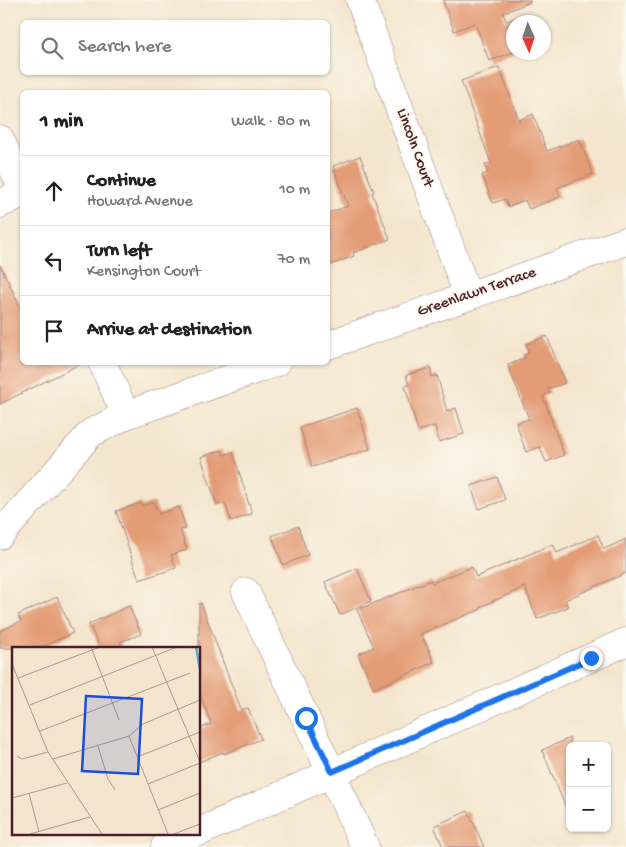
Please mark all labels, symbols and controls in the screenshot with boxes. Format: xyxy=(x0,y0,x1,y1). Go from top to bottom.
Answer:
north arrow xyxy=(506,15,551,60)
search box xyxy=(20,20,330,75)
icon: search xyxy=(38,34,66,62)
text: Search here xyxy=(78,36,172,59)
street label: Lincoln Court xyxy=(391,106,437,191)
text: 1 min xyxy=(40,110,83,135)
text: Walk · 80 m xyxy=(231,113,310,132)
text: Continue xyxy=(87,170,156,193)
icon: ahead xyxy=(40,177,68,205)
text: 10 m xyxy=(279,181,310,200)
text: Howard Avenue xyxy=(87,193,193,212)
text: Turn left xyxy=(87,240,151,263)
icon: left xyxy=(40,247,68,275)
text: 70 m xyxy=(277,251,310,270)
text: Kensington Court xyxy=(87,263,201,282)
street label: Greenlawn Terrace xyxy=(415,264,540,322)
icon: arrive xyxy=(40,317,68,345)
text: Arrive at destination xyxy=(87,319,251,342)
inset map xyxy=(12,647,200,834)
route end xyxy=(580,647,603,670)
route start xyxy=(295,707,318,730)
map controls xyxy=(566,742,611,832)
button: + xyxy=(566,742,611,787)
button: − xyxy=(566,787,611,832)

